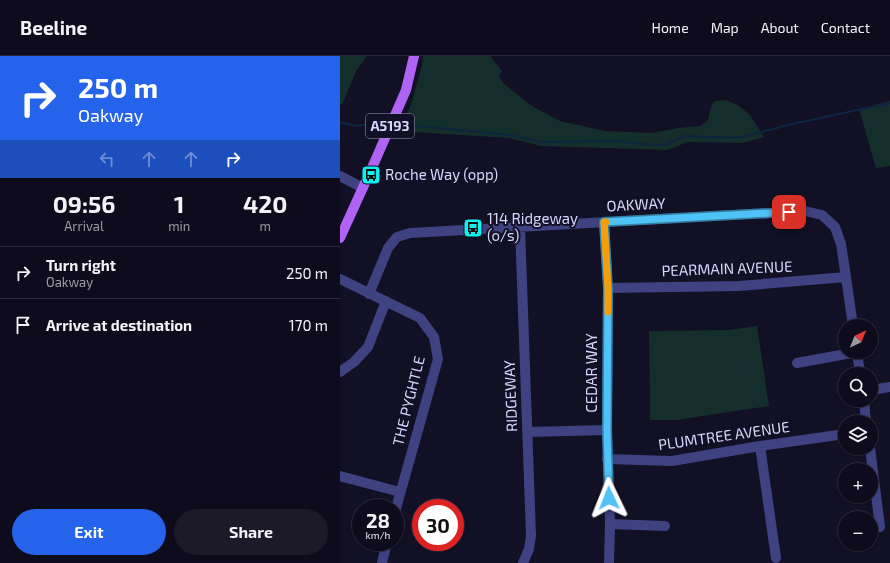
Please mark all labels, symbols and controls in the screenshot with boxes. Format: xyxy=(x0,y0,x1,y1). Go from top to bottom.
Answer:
text: Beeline xyxy=(20,16,87,39)
text: Home xyxy=(652,19,689,36)
text: Map xyxy=(711,19,739,36)
text: About xyxy=(761,19,799,36)
text: Contact xyxy=(821,19,870,36)
text: 250 m xyxy=(78,70,158,104)
icon: right xyxy=(12,72,64,124)
text: Oakway xyxy=(78,104,143,126)
road number: A5193 xyxy=(366,114,414,138)
icon: left xyxy=(96,148,118,170)
icon: ahead xyxy=(138,148,160,170)
icon: ahead xyxy=(180,148,202,170)
icon: right xyxy=(222,148,244,170)
bus stop icon: Roche Way (opp) xyxy=(360,164,382,186)
place label: Roche Way (opp) xyxy=(385,165,498,183)
text: 09:56 xyxy=(53,189,116,218)
text: 1 xyxy=(174,189,184,218)
text: 420 xyxy=(243,189,287,218)
street label: OAKWAY xyxy=(606,193,666,215)
pin xyxy=(772,195,806,229)
icon: arrive xyxy=(778,201,800,223)
place label: 114 Ridgeway (o/s) xyxy=(487,209,578,244)
bus stop icon: 114 Ridgeway (o/s) xyxy=(462,217,484,239)
text: Arrival xyxy=(64,218,104,234)
text: min xyxy=(168,218,190,234)
text: m xyxy=(259,218,271,234)
text: Turn right xyxy=(46,256,116,274)
street label: PEARMAIN AVENUE xyxy=(661,257,793,279)
icon: right xyxy=(12,262,34,284)
text: 250 m xyxy=(286,264,328,282)
text: Oakway xyxy=(46,274,93,290)
icon: arrive xyxy=(12,314,34,336)
text: Arrive at destination xyxy=(46,316,192,334)
text: 170 m xyxy=(289,316,328,334)
north arrow xyxy=(838,319,878,359)
map controls xyxy=(838,319,878,551)
street label: CEDAR WAY xyxy=(582,333,600,413)
street label: THE PYGHTLE xyxy=(388,354,428,448)
street label: RIDGEWAY xyxy=(500,359,520,432)
button: search xyxy=(838,367,878,407)
button: layers xyxy=(838,415,878,455)
street label: PLUMTREE AVENUE xyxy=(657,417,791,453)
button: + xyxy=(838,463,878,503)
position arrow xyxy=(588,477,630,519)
speed limit sign: 30 xyxy=(412,499,464,551)
text: 28 xyxy=(366,508,390,532)
button: Exit xyxy=(12,509,166,555)
button: Share xyxy=(174,509,328,555)
button: − xyxy=(838,511,878,551)
text: km/h xyxy=(366,529,390,541)

